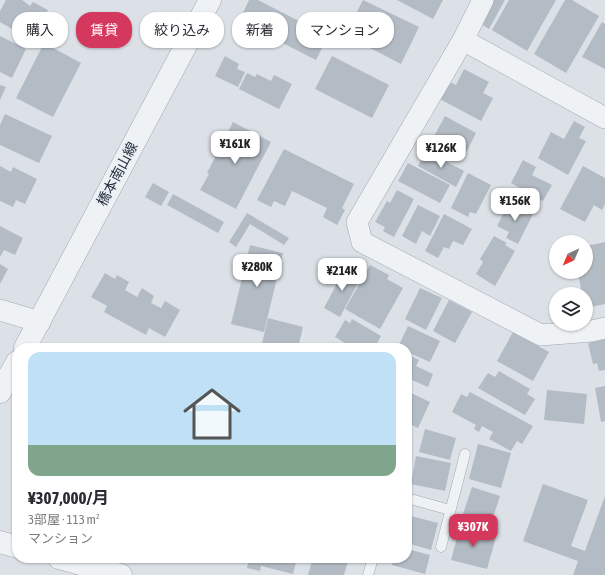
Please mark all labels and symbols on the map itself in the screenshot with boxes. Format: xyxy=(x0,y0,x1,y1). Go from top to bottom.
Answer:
pin: ¥161K xyxy=(207,131,263,165)
pin: ¥126K xyxy=(413,135,469,169)
street label: 橋本南山線 xyxy=(94,139,140,209)
pin: ¥156K xyxy=(487,188,543,222)
north arrow xyxy=(549,235,593,279)
pin: ¥280K xyxy=(229,254,285,288)
pin: ¥214K xyxy=(314,258,370,292)
pin: ¥307K xyxy=(445,514,501,548)

